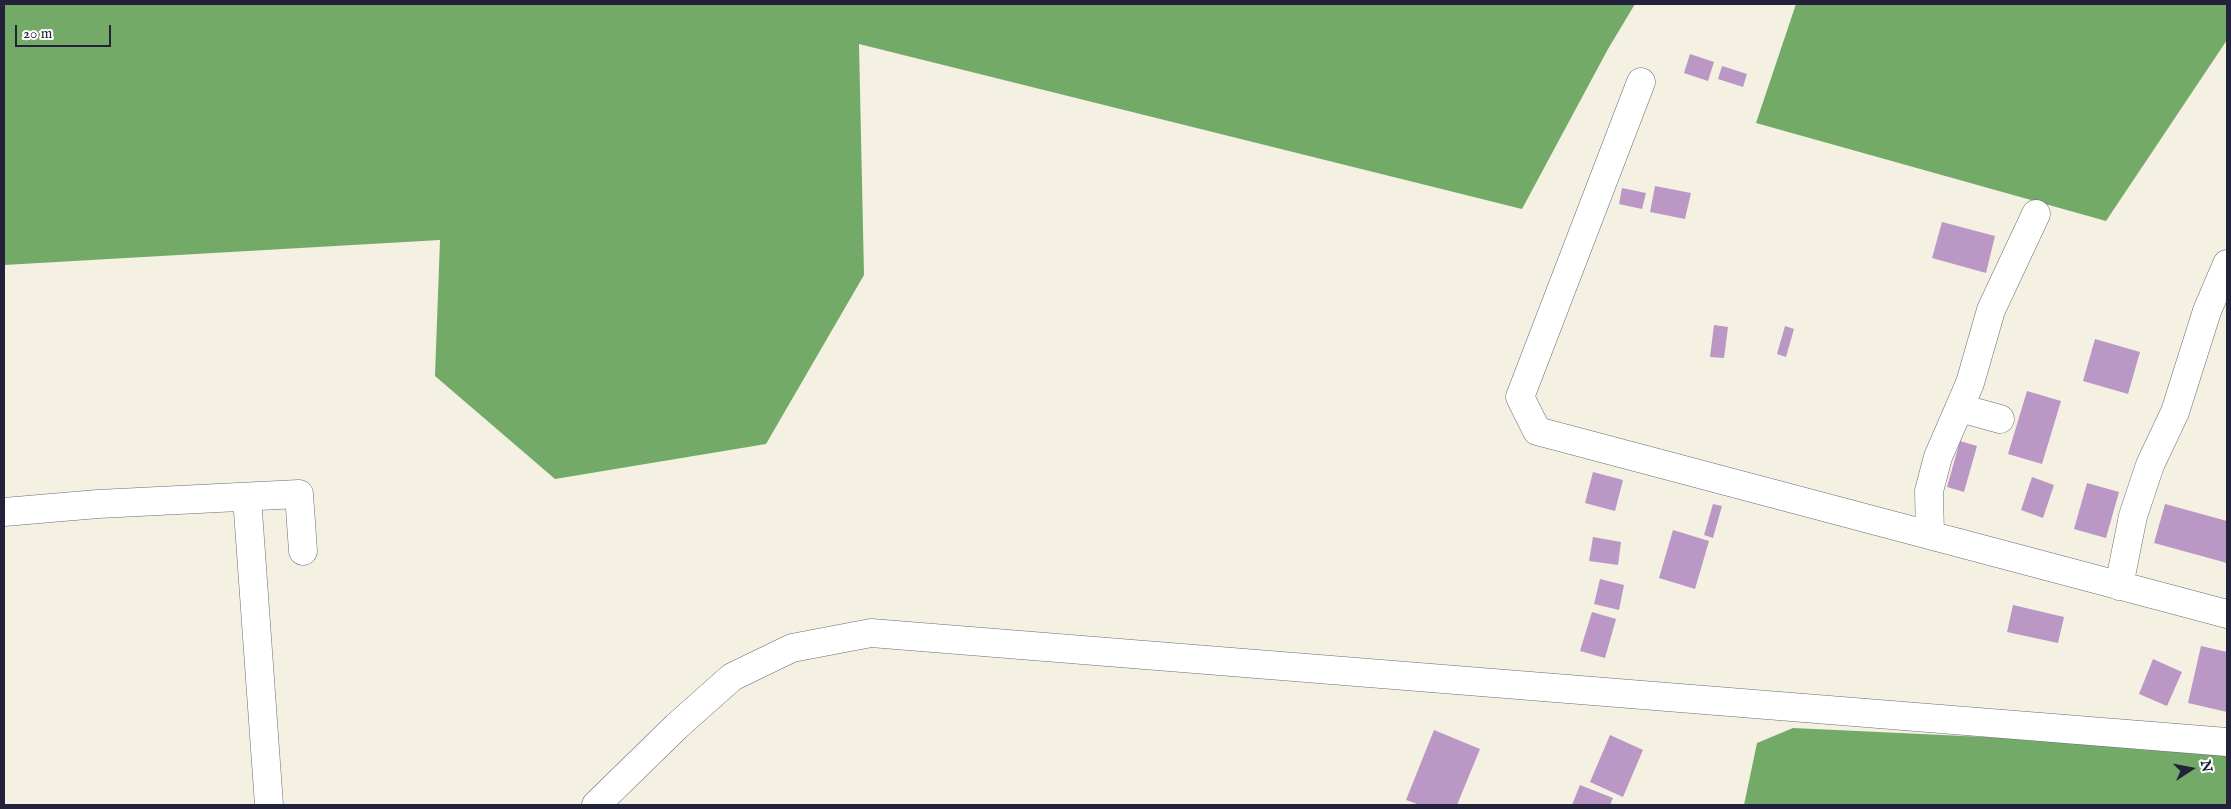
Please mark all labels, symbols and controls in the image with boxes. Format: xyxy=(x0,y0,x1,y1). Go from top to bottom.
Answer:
scale bar xyxy=(18,15,114,47)
text: 20 m xyxy=(23,24,52,43)
north arrow xyxy=(2166,744,2216,794)
text: N xyxy=(2196,758,2216,774)

